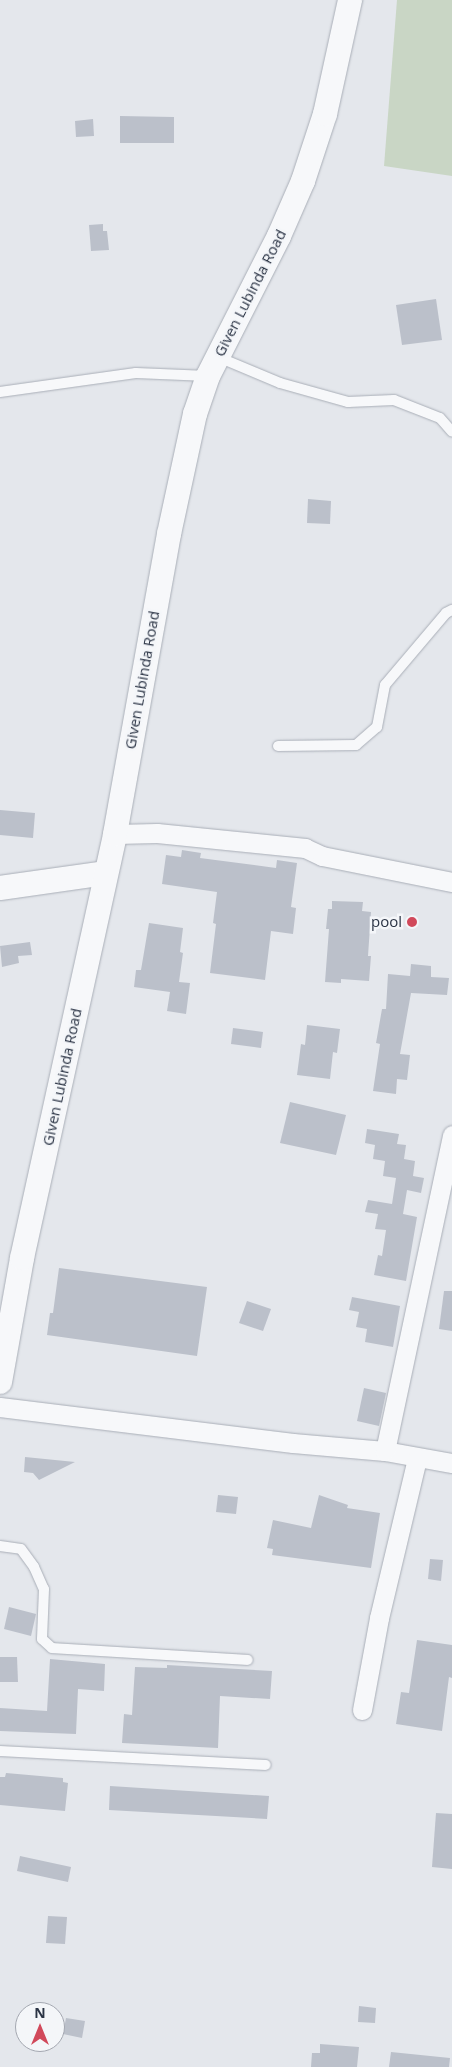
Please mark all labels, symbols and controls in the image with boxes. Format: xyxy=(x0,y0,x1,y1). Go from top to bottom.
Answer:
street label: Given Lubinda Road xyxy=(210,227,290,359)
street label: Given Lubinda Road xyxy=(121,609,163,751)
place label: pool xyxy=(371,913,402,931)
marker: pool xyxy=(406,916,418,928)
street label: Given Lubinda Road xyxy=(39,1007,85,1147)
north arrow xyxy=(15,2002,65,2052)
text: N xyxy=(34,2003,46,2022)

